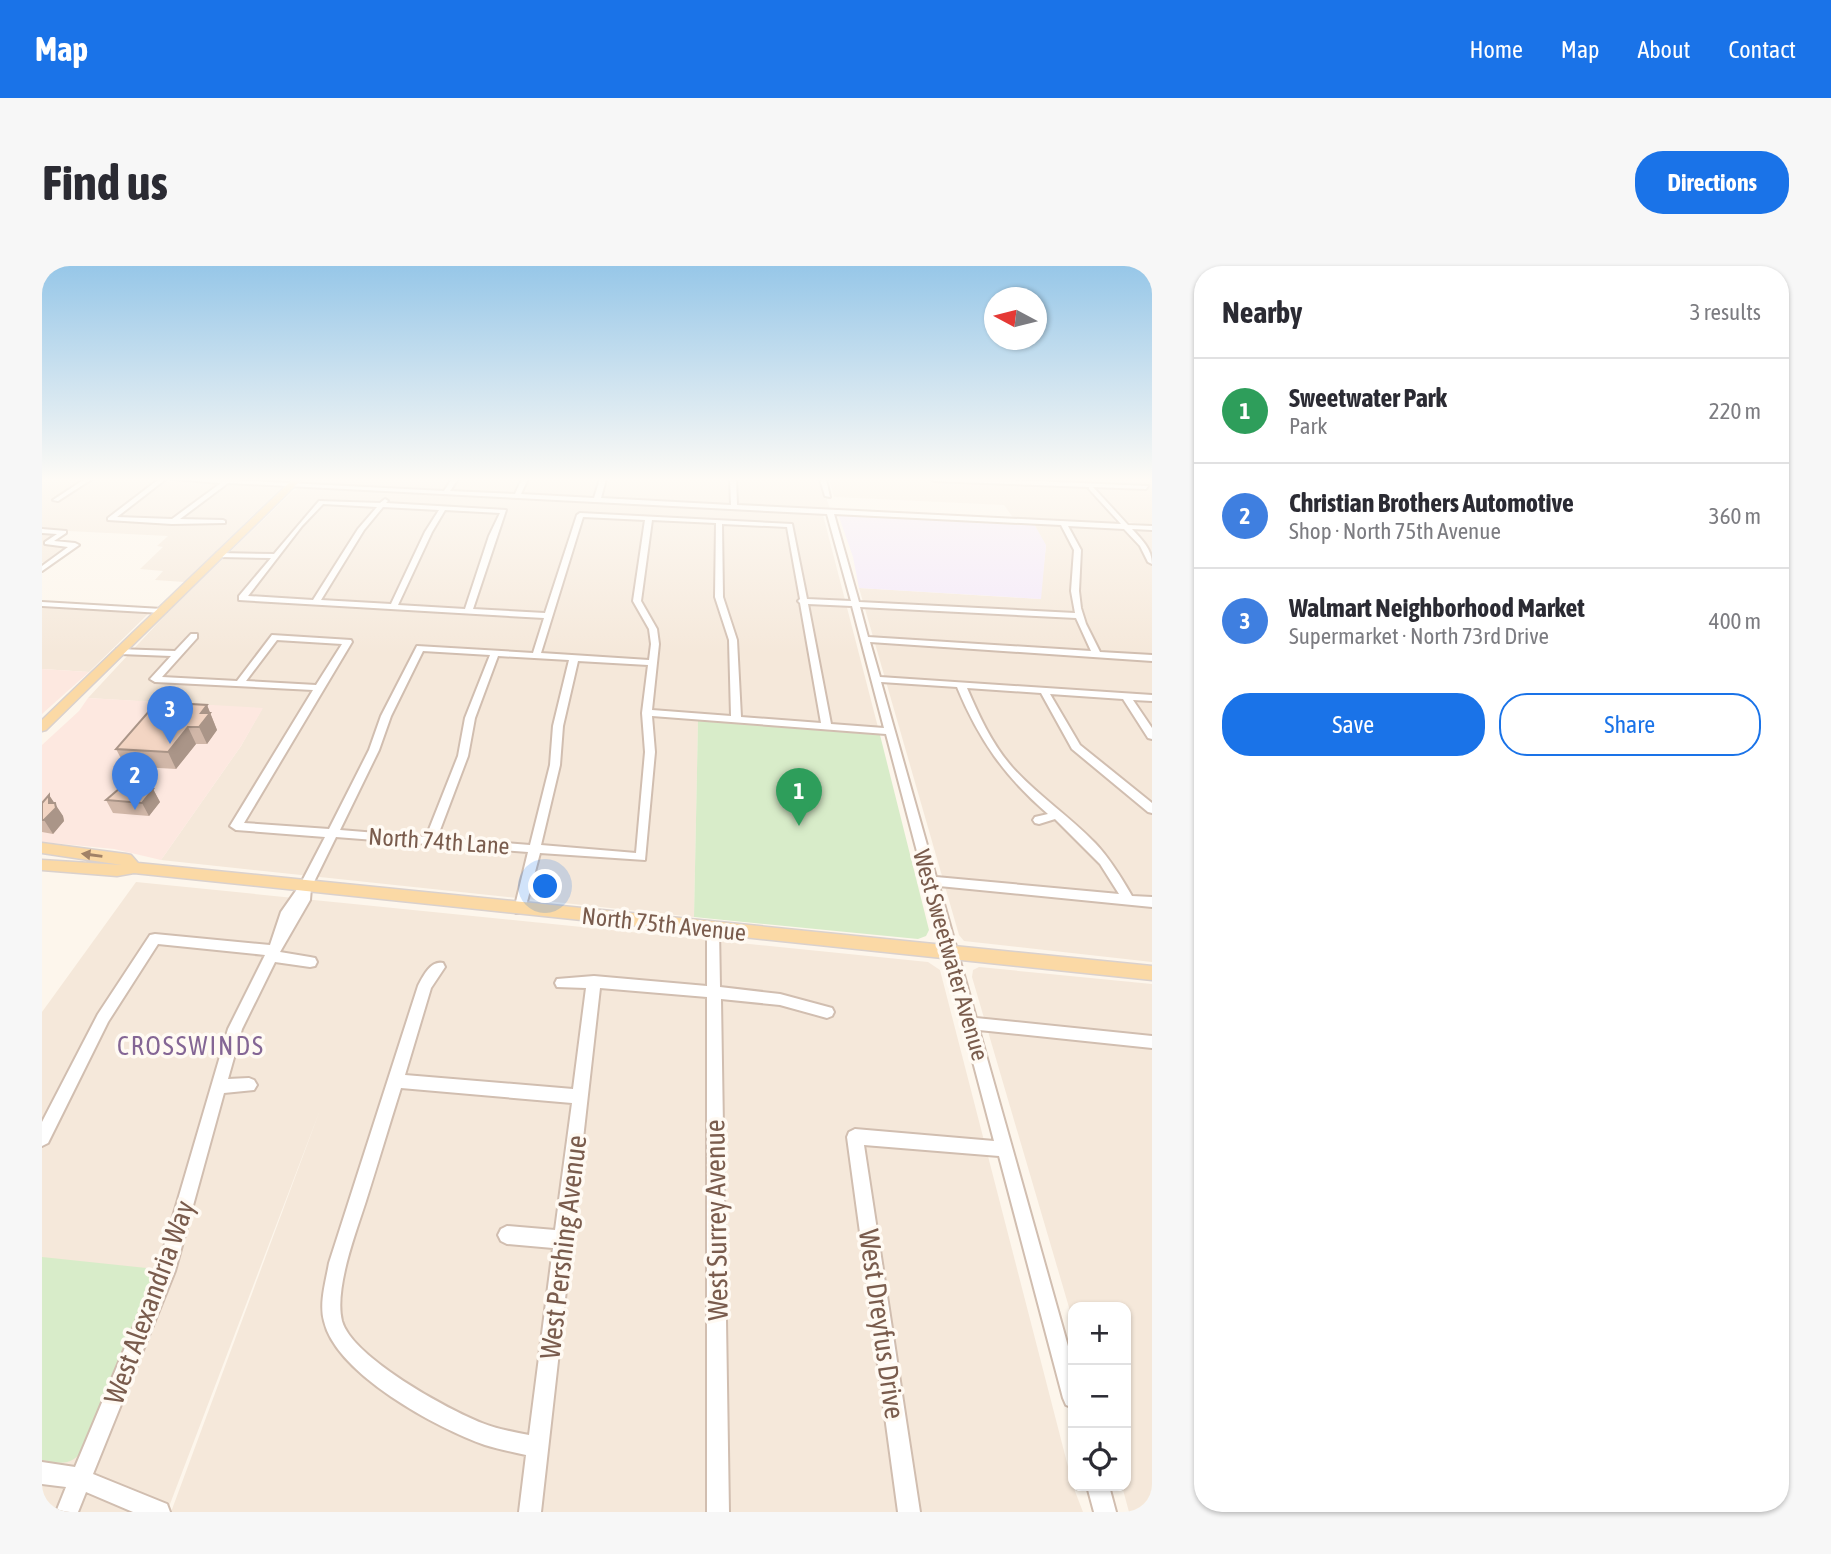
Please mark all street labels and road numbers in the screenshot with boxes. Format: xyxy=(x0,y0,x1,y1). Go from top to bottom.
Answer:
street label: North 74th Lane xyxy=(367,823,511,859)
street label: West Sweetwater Avenue xyxy=(908,846,994,1064)
street label: North 75th Avenue xyxy=(581,902,747,946)
street label: West Surrey Avenue xyxy=(698,1119,734,1321)
street label: West Pershing Avenue xyxy=(533,1133,593,1361)
street label: West Alexandria Way xyxy=(97,1196,201,1408)
street label: West Dreyfus Drive xyxy=(853,1227,911,1421)

